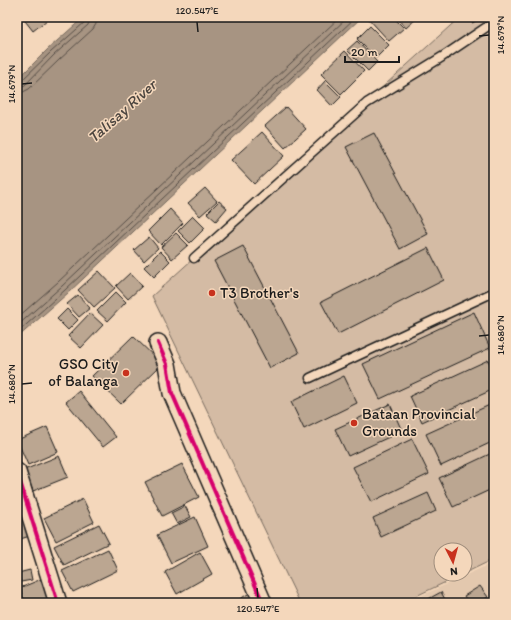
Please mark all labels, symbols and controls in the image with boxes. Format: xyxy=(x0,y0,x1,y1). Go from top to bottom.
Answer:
text: 120.547°E xyxy=(175,4,219,17)
text: 14.679°N xyxy=(494,16,507,54)
scale bar xyxy=(345,38,399,64)
text: 20 m xyxy=(351,45,378,59)
text: 14.679°N xyxy=(5,65,18,103)
water label: Talisay River xyxy=(84,74,162,147)
place label: T3 Brother's xyxy=(220,284,300,302)
marker: T3 Brother's xyxy=(207,288,217,298)
text: 14.680°N xyxy=(494,315,507,355)
place label: GSO City of Balanga xyxy=(48,355,118,390)
text: 14.680°N xyxy=(5,364,18,404)
marker: GSO City of Balanga xyxy=(121,368,131,378)
place label: Bataan Provincial Grounds xyxy=(362,405,476,440)
marker: Bataan Provincial Grounds xyxy=(349,418,359,428)
north arrow xyxy=(433,542,473,582)
text: N xyxy=(450,565,458,578)
text: 120.547°E xyxy=(236,602,280,615)

